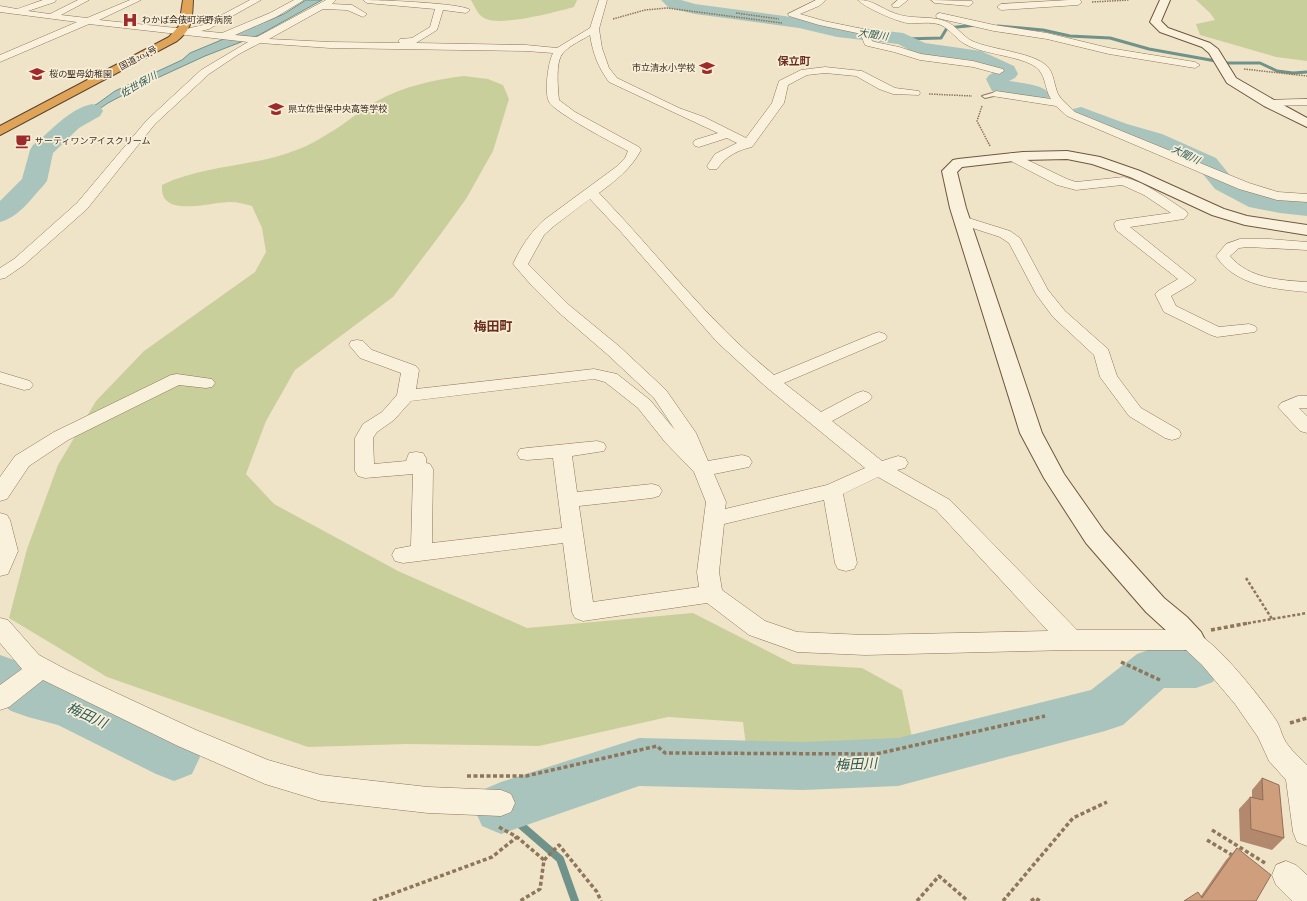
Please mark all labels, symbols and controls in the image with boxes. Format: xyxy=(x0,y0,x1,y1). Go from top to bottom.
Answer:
hospital icon: わかば会俵町浜野病院 xyxy=(121,11,139,29)
place label: わかば会俵町浜野病院 xyxy=(142,13,232,25)
water label: 大聞川 xyxy=(857,25,890,43)
street label: 国道204号 xyxy=(117,42,159,72)
district label: 保立町 xyxy=(778,53,811,68)
school or university icon: 市立清水小学校 xyxy=(698,59,716,77)
place label: 市立清水小学校 xyxy=(632,61,695,73)
school or university icon: 桜の聖母幼稚園 xyxy=(28,65,46,83)
place label: 桜の聖母幼稚園 xyxy=(49,67,112,79)
water label: 佐世保川 xyxy=(117,67,160,100)
school or university icon: 県立佐世保中央高等学校 xyxy=(267,100,285,118)
place label: 県立佐世保中央高等学校 xyxy=(288,102,387,114)
cafe icon: サーティワンアイスクリーム xyxy=(14,132,32,150)
place label: サーティワンアイスクリーム xyxy=(35,134,150,146)
water label: 大聞川 xyxy=(1169,141,1203,167)
district label: 梅田町 xyxy=(473,317,513,334)
water label: 梅田川 xyxy=(64,697,112,733)
water label: 梅田川 xyxy=(835,753,879,774)

